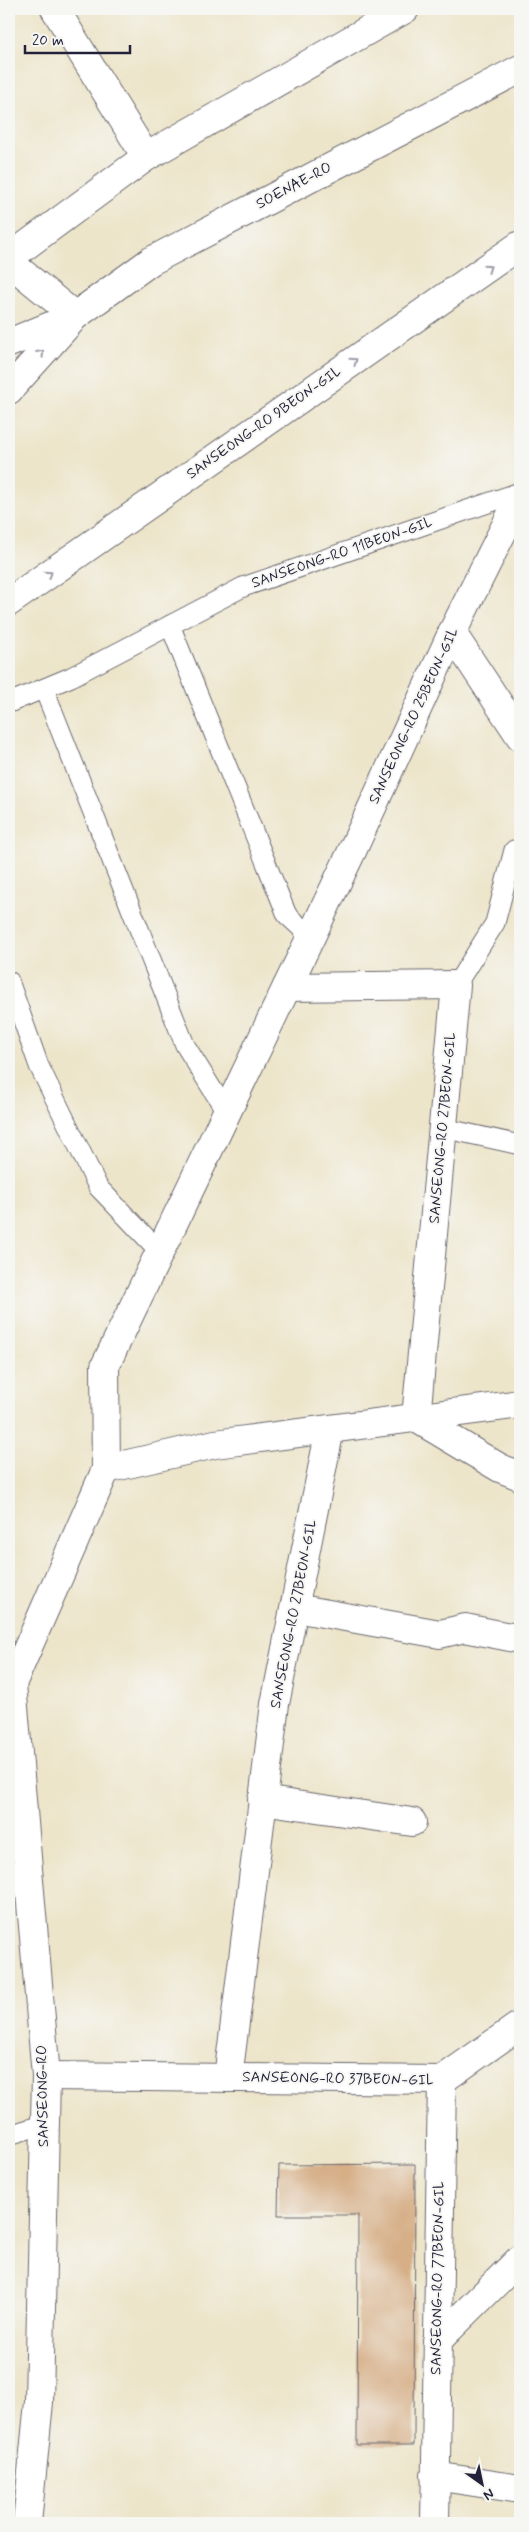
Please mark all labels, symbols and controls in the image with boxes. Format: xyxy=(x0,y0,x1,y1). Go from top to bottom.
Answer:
scale bar xyxy=(25,22,130,54)
text: 20 m xyxy=(32,31,64,51)
street label: SOENAE-RO xyxy=(253,158,335,214)
one-way arrow xyxy=(482,265,491,274)
one-way arrow xyxy=(35,350,44,359)
one-way arrow xyxy=(349,358,358,367)
street label: SANSEONG-RO 9BEON-GIL xyxy=(183,362,345,484)
street label: SANSEONG-RO 11BEON-GIL xyxy=(249,513,435,593)
one-way arrow xyxy=(43,571,53,580)
street label: SANSEONG-RO 25BEON-GIL xyxy=(364,624,464,807)
street label: SANSEONG-RO 27BEON-GIL xyxy=(425,1031,461,1224)
street label: SANSEONG-RO 27BEON-GIL xyxy=(266,1518,322,1710)
street label: SANSEONG-RO xyxy=(32,2045,54,2147)
street label: SANSEONG-RO 37BEON-GIL xyxy=(242,2067,434,2091)
street label: SANSEONG-RO 77BEON-GIL xyxy=(426,2181,450,2375)
north arrow xyxy=(456,2460,506,2510)
text: N xyxy=(480,2484,497,2504)

